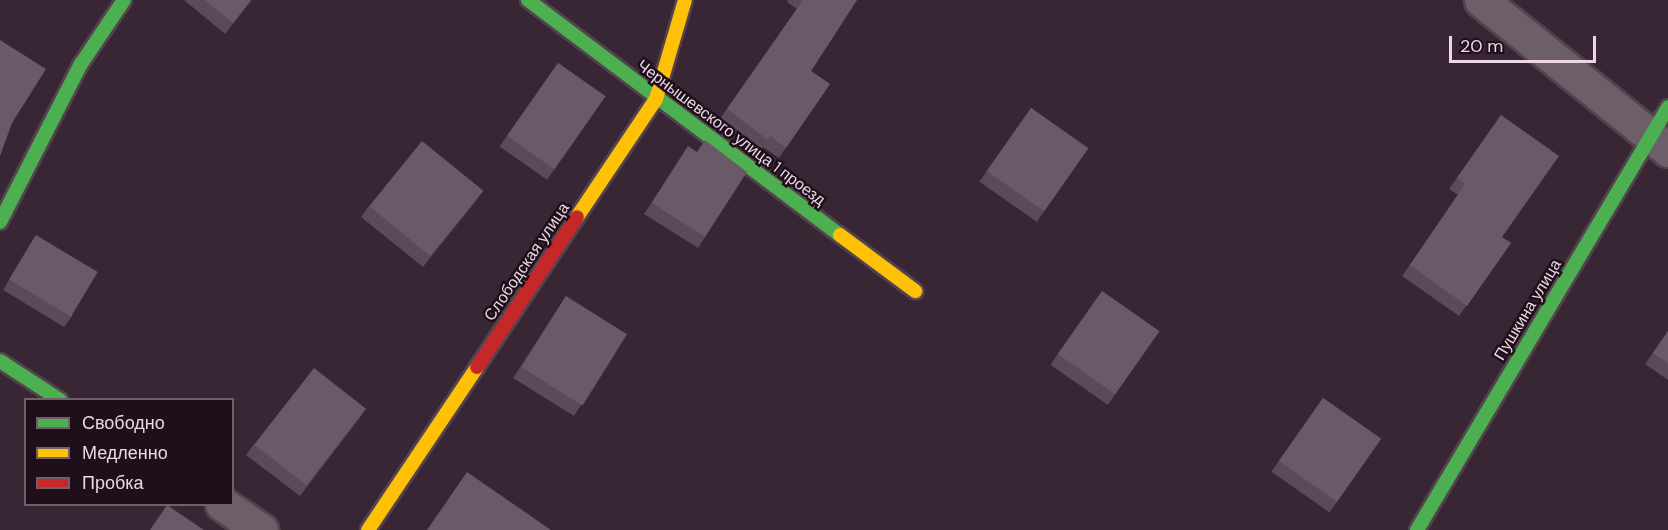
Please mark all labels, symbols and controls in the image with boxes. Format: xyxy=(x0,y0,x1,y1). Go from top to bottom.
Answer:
scale bar xyxy=(1452,24,1599,62)
text: 20 m xyxy=(1460,34,1503,58)
street label: Чернышевского улица 1 проезд xyxy=(633,56,829,210)
street label: Слободская улица xyxy=(480,199,574,325)
street label: Пушкина улица xyxy=(1490,256,1566,364)
legend xyxy=(24,398,234,506)
text: Свободно xyxy=(82,411,165,435)
text: Медленно xyxy=(82,441,168,465)
text: Пробка xyxy=(82,471,144,495)

